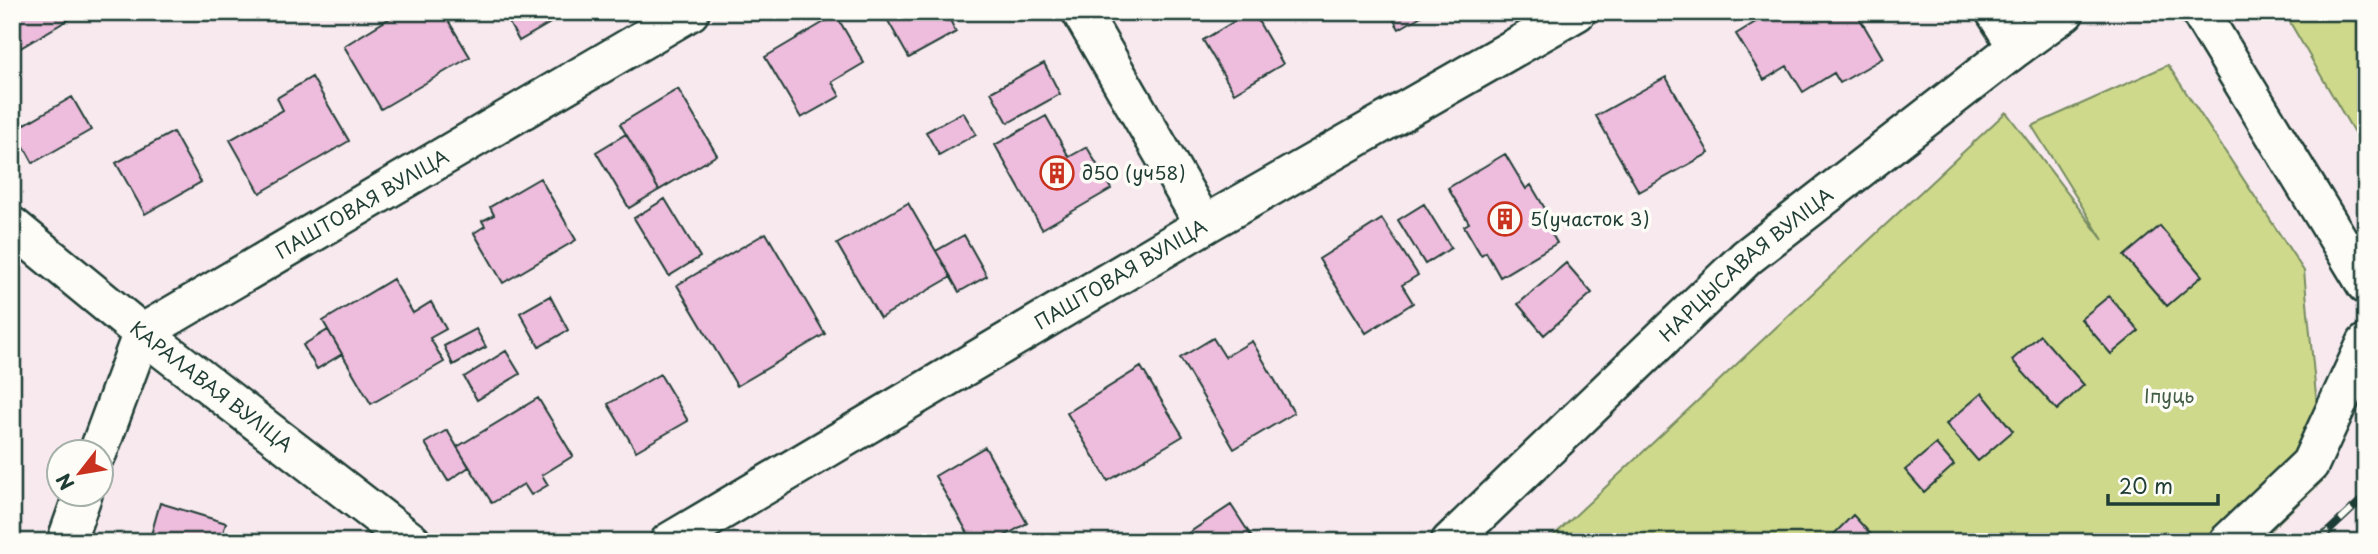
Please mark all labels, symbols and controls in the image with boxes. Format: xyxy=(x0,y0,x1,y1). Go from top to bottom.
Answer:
street label: ПАШТОВАЯ ВУЛІЦА xyxy=(270,142,453,265)
building icon: д50 (уч58) xyxy=(1038,154,1076,192)
place label: д50 (уч58) xyxy=(1082,158,1186,186)
street label: НАРЦЫСАВАЯ ВУЛІЦА xyxy=(1652,180,1838,347)
building icon: 5(участок 3) xyxy=(1486,200,1524,238)
place label: 5(участок 3) xyxy=(1530,204,1650,232)
street label: ПАШТОВАЯ ВУЛІЦА xyxy=(1029,212,1212,336)
street label: КАРАЛАВАЯ ВУЛІЦА xyxy=(125,314,299,458)
park label: Іпуць xyxy=(2144,381,2194,409)
north arrow xyxy=(46,438,116,508)
scale bar xyxy=(2108,463,2219,507)
text: N xyxy=(49,469,80,496)
text: 20 m xyxy=(2119,469,2173,501)

